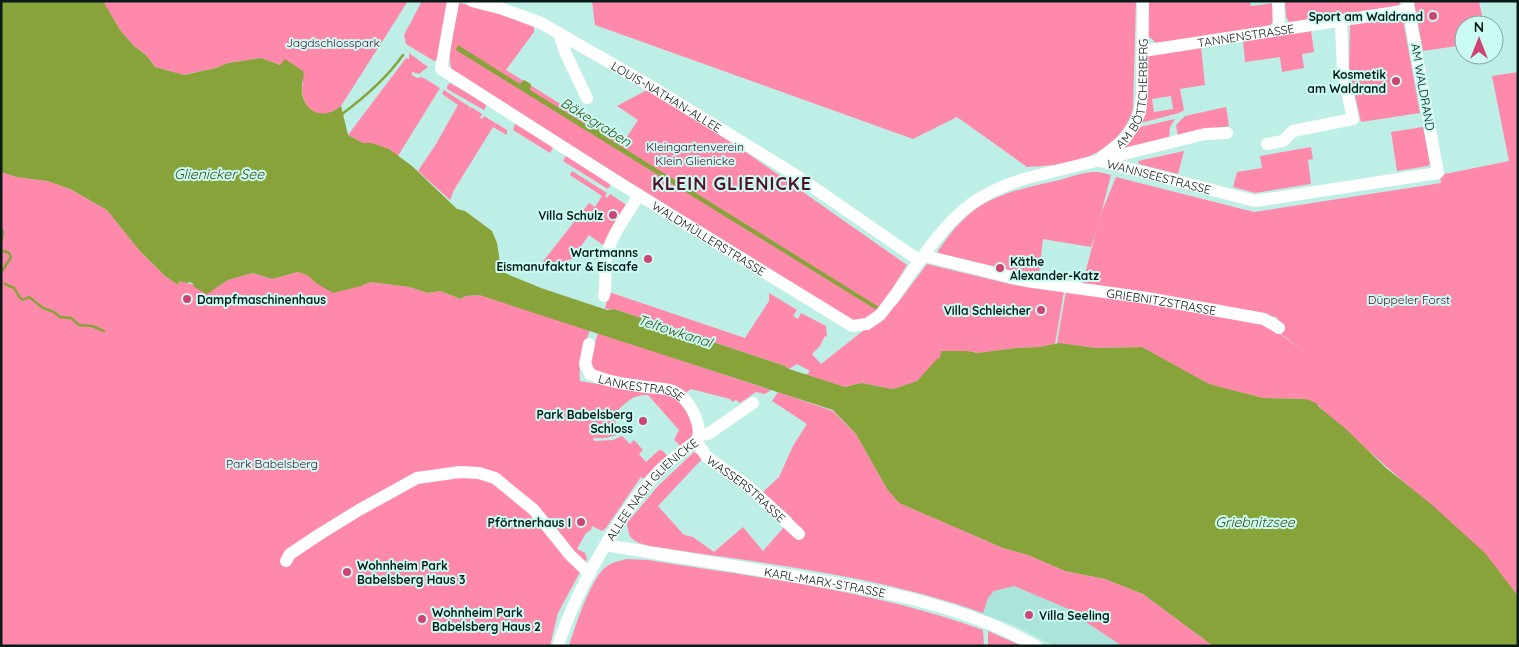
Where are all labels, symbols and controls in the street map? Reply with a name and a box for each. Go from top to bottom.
place label: Sport am Waldrand [1309,9,1423,24]
marker: Sport am Waldrand [1427,10,1439,22]
north arrow [1454,15,1504,65]
text: N [1474,18,1484,36]
street label: TANNENSTRASSE [1196,20,1295,50]
park label: Jagdschlosspark [286,35,380,50]
street label: AM BÖTTCHERBERG [1112,38,1150,151]
street label: AM WALDRAND [1408,42,1438,132]
street label: LOUIS-NATHAN-ALLEE [609,58,725,135]
place label: Kosmetik am Waldrand [1307,67,1386,96]
marker: Kosmetik am Waldrand [1390,75,1402,87]
water label: Bäkegraben [557,93,635,151]
park label: Kleingartenverein Klein Glienicke [646,139,744,168]
street label: WANNSEESTRASSE [1105,156,1213,197]
water label: Glienicker See [174,165,265,183]
district label: KLEIN GLIENICKE [652,172,812,195]
street label: WALDMÜLLERSTRASSE [650,198,769,279]
place label: Villa Schulz [538,208,603,223]
marker: Villa Schulz [607,209,619,221]
place label: Wartmanns Eismanufaktur & Eiscafe [497,245,638,274]
marker: Wartmanns Eismanufaktur & Eiscafe [642,253,654,265]
place label: Käthe Alexander-Katz [1010,254,1099,283]
marker: Käthe Alexander-Katz [994,262,1006,274]
street label: GRIEBNITZSTRASSE [1106,285,1218,318]
place label: Dampfmaschinenhaus [197,292,326,307]
park label: Düppeler Forst [1368,292,1450,307]
marker: Dampfmaschinenhaus [181,293,193,305]
place label: Villa Schleicher [944,303,1031,318]
marker: Villa Schleicher [1035,304,1047,316]
water label: Teltowkanal [635,311,716,352]
street label: LANKESTRASSE [597,370,688,404]
place label: Park Babelsberg Schloss [537,407,633,436]
marker: Park Babelsberg Schloss [637,415,649,427]
street label: ALLEE NACH GLIENICKE [602,435,701,543]
street label: WASSERSTRASSE [704,452,789,525]
park label: Park Babelsberg [226,456,318,471]
water label: Griebnitzsee [1215,513,1296,531]
place label: Pförtnerhaus I [487,515,571,530]
marker: Pförtnerhaus I [575,516,587,528]
place label: Wohnheim Park Babelsberg Haus 3 [357,558,465,587]
street label: KARL-MARX-STRASSE [763,564,887,600]
marker: Wohnheim Park Babelsberg Haus 3 [341,566,353,578]
place label: Wohnheim Park Babelsberg Haus 2 [432,605,541,634]
place label: Villa Seeling [1039,608,1110,623]
marker: Villa Seeling [1023,609,1035,621]
marker: Wohnheim Park Babelsberg Haus 2 [416,613,428,625]

